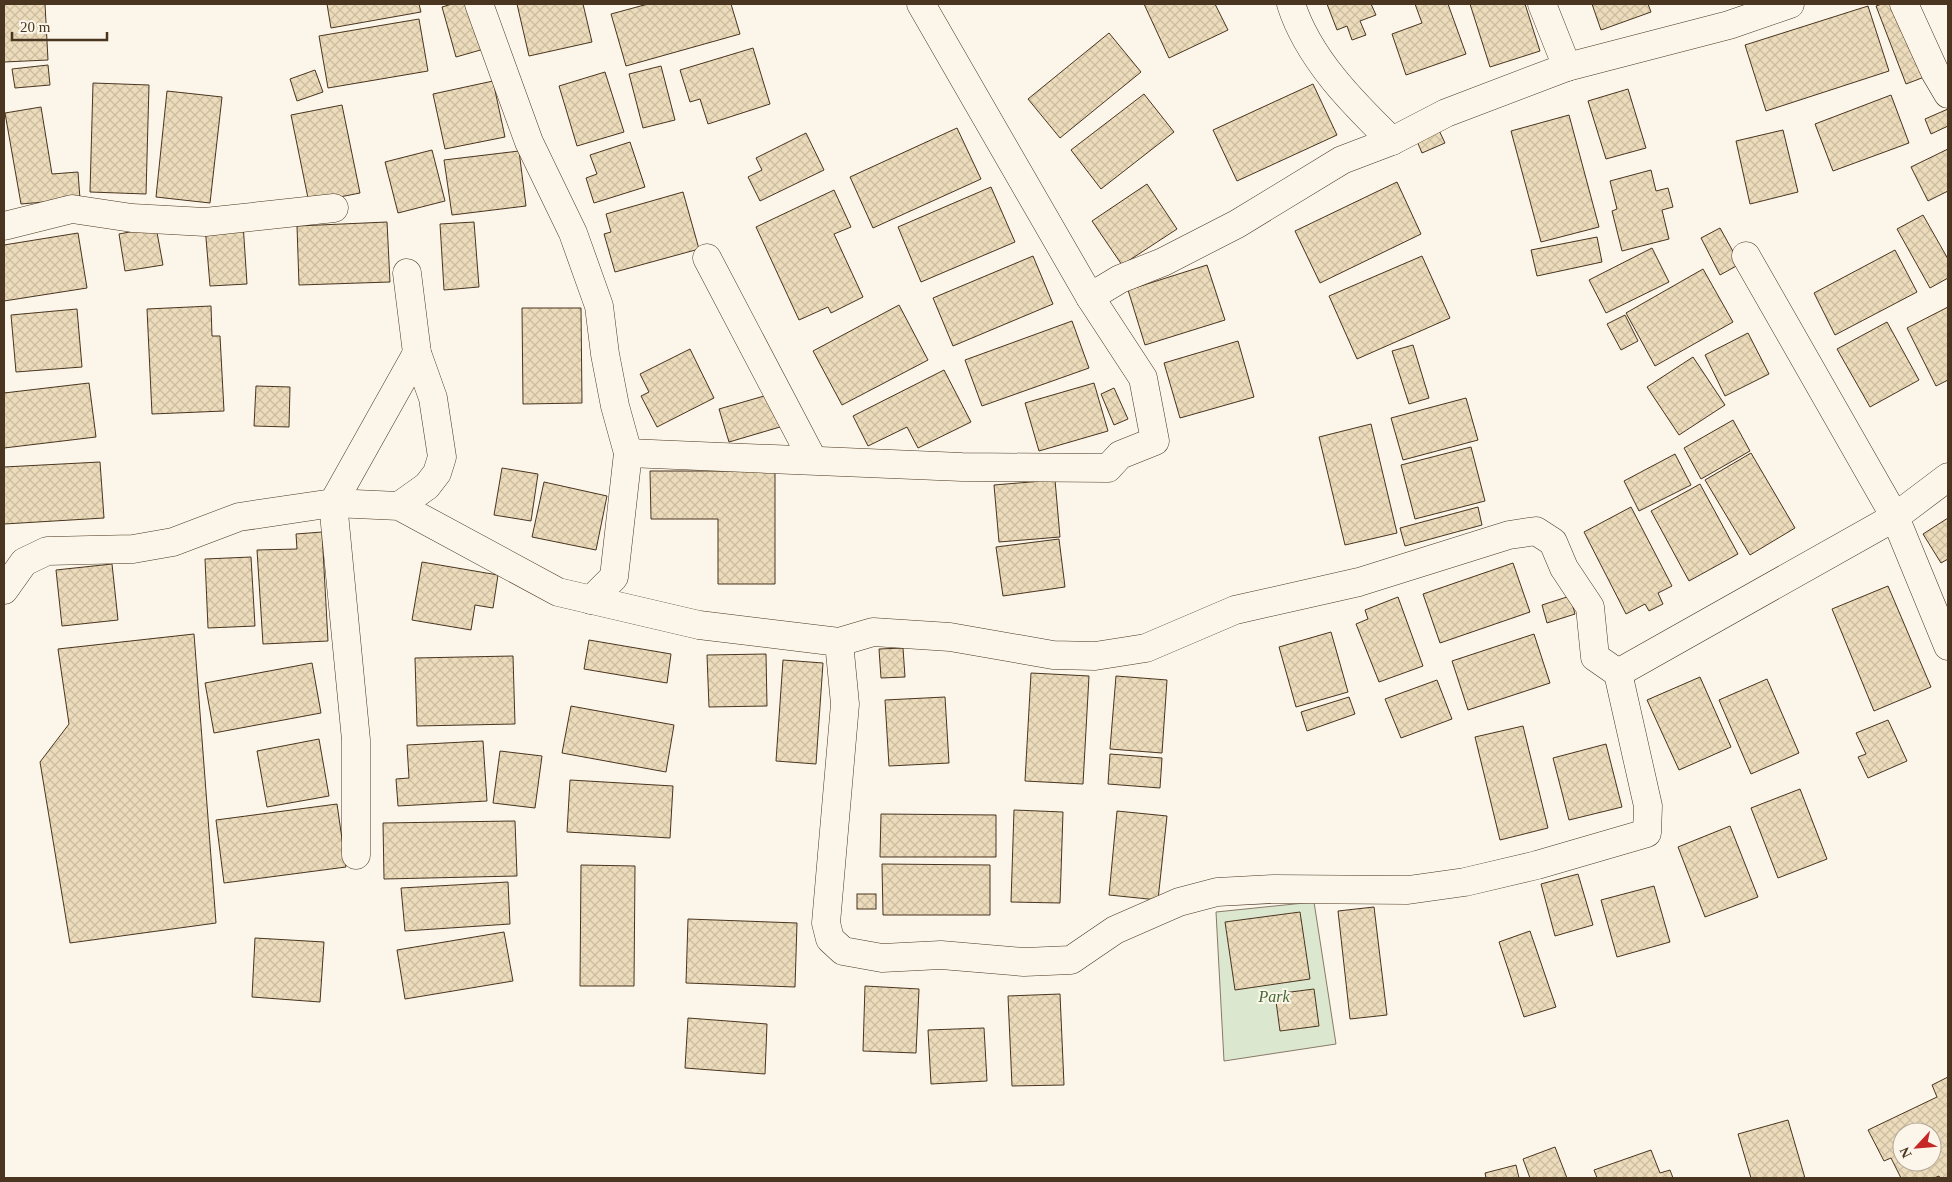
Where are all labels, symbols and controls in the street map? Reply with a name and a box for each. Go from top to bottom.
scale bar [12,10,108,42]
text: 20 m [20,19,51,35]
park label: Park [1257,988,1290,1005]
north arrow [1892,1122,1942,1172]
text: N [1897,1145,1915,1160]

